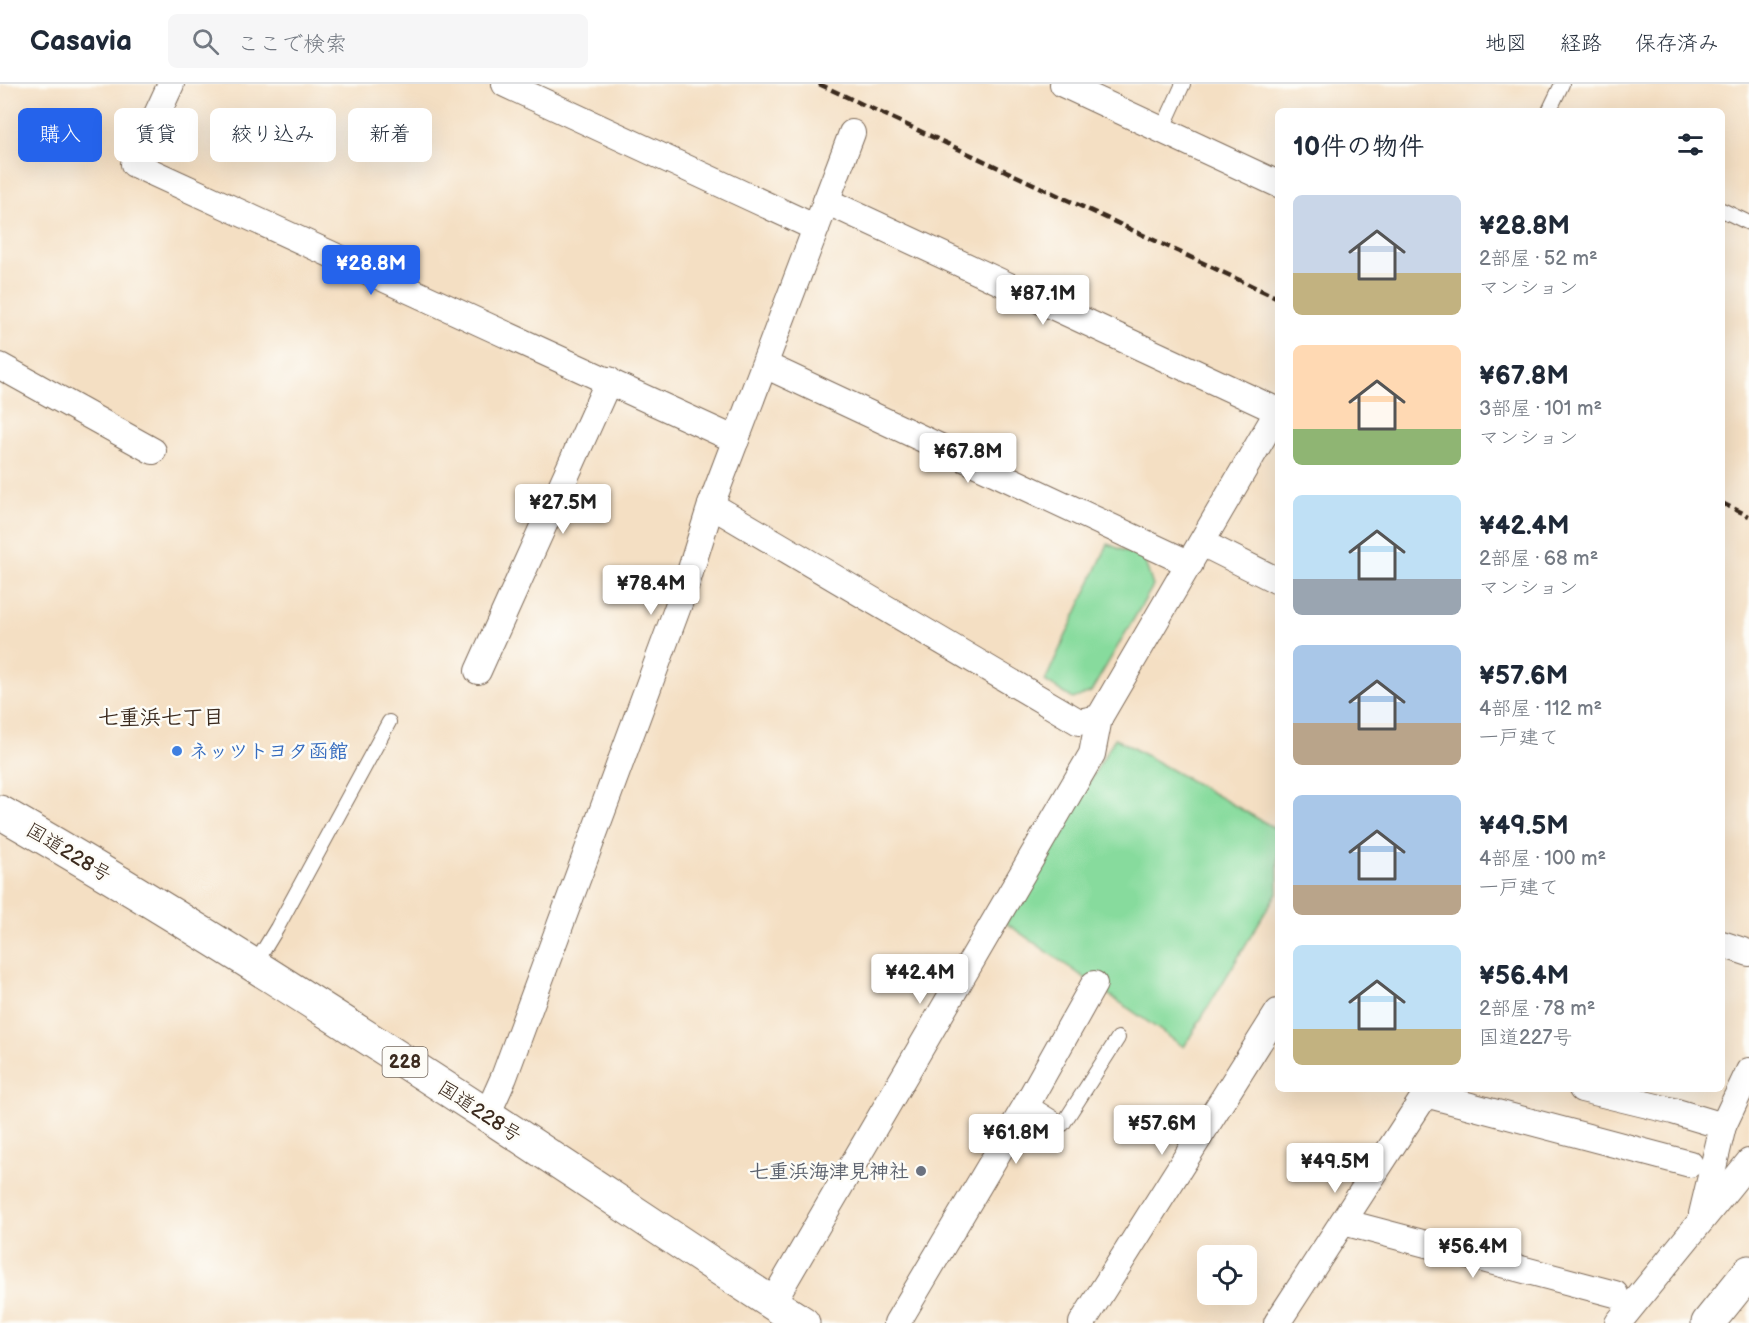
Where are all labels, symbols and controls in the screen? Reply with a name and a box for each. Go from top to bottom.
search box [168,14,588,68]
text: Casavia [30,25,132,58]
icon: search [189,25,222,58]
text: ここで検索 [237,31,347,58]
text: 地図 [1485,31,1527,56]
text: 経路 [1560,31,1602,56]
text: 保存済み [1635,31,1719,56]
chip: 購入 [18,108,102,162]
chip: 賃貸 [114,108,198,162]
chip: 絞り込み [210,108,336,162]
chip: 新着 [348,108,432,162]
icon: filters [1674,128,1707,161]
text: 10件の物件 [1293,132,1424,163]
text: ¥28.8M [1479,211,1570,242]
icon: home [1341,219,1413,291]
pin: ¥28.8M [322,245,420,296]
text: 2部屋 · 52 m² [1479,247,1598,271]
text: ¥28.8M [336,252,406,276]
pin: ¥87.1M [994,275,1092,326]
text: マンション [1479,276,1578,300]
text: ¥87.1M [1010,282,1076,306]
text: ¥67.8M [1479,361,1569,392]
icon: home [1341,369,1413,441]
text: 3部屋 · 101 m² [1479,397,1602,421]
text: マンション [1479,426,1578,450]
pin: ¥67.8M [919,433,1017,484]
text: ¥67.8M [933,440,1003,464]
pin: ¥27.5M [514,484,612,535]
text: ¥27.5M [529,491,597,515]
text: ¥42.4M [1479,511,1569,542]
icon: home [1341,519,1413,591]
text: 2部屋 · 68 m² [1479,547,1598,571]
pin: ¥78.4M [602,565,700,616]
text: ¥78.4M [617,572,685,596]
text: マンション [1479,576,1578,600]
text: ¥57.6M [1479,661,1568,692]
icon: home [1341,669,1413,741]
text: 4部屋 · 112 m² [1479,697,1602,721]
district label: 七重浜七丁目 [98,705,224,730]
text: 一戸建て [1479,726,1559,750]
place label: ネッツトヨタ函館 [189,740,348,764]
marker: ネッツトヨタ函館 [170,744,184,758]
text: ¥49.5M [1479,811,1569,842]
street label: 国道228号 [21,818,115,888]
icon: home [1341,819,1413,891]
text: 4部屋 · 100 m² [1479,847,1606,871]
text: 一戸建て [1479,876,1559,900]
pin: ¥42.4M [871,954,969,1005]
text: ¥42.4M [885,961,955,985]
text: ¥56.4M [1479,961,1569,992]
icon: home [1341,969,1413,1041]
text: 2部屋 · 78 m² [1479,997,1595,1021]
text: 国道227号 [1479,1026,1572,1050]
road number: 228 [382,1047,428,1077]
street label: 国道228号 [433,1076,526,1148]
pin: ¥57.6M [1113,1105,1211,1156]
text: ¥57.6M [1128,1112,1196,1136]
pin: ¥61.8M [967,1114,1065,1165]
text: ¥61.8M [983,1121,1049,1145]
pin: ¥49.5M [1286,1143,1384,1194]
text: ¥49.5M [1301,1150,1369,1174]
place label: 七重浜海津見神社 [749,1160,909,1184]
marker: 七重浜海津見神社 [914,1164,928,1178]
pin: ¥56.4M [1424,1228,1522,1279]
text: ¥56.4M [1438,1235,1508,1259]
map controls [1197,1245,1257,1305]
button: locate [1197,1245,1257,1305]

